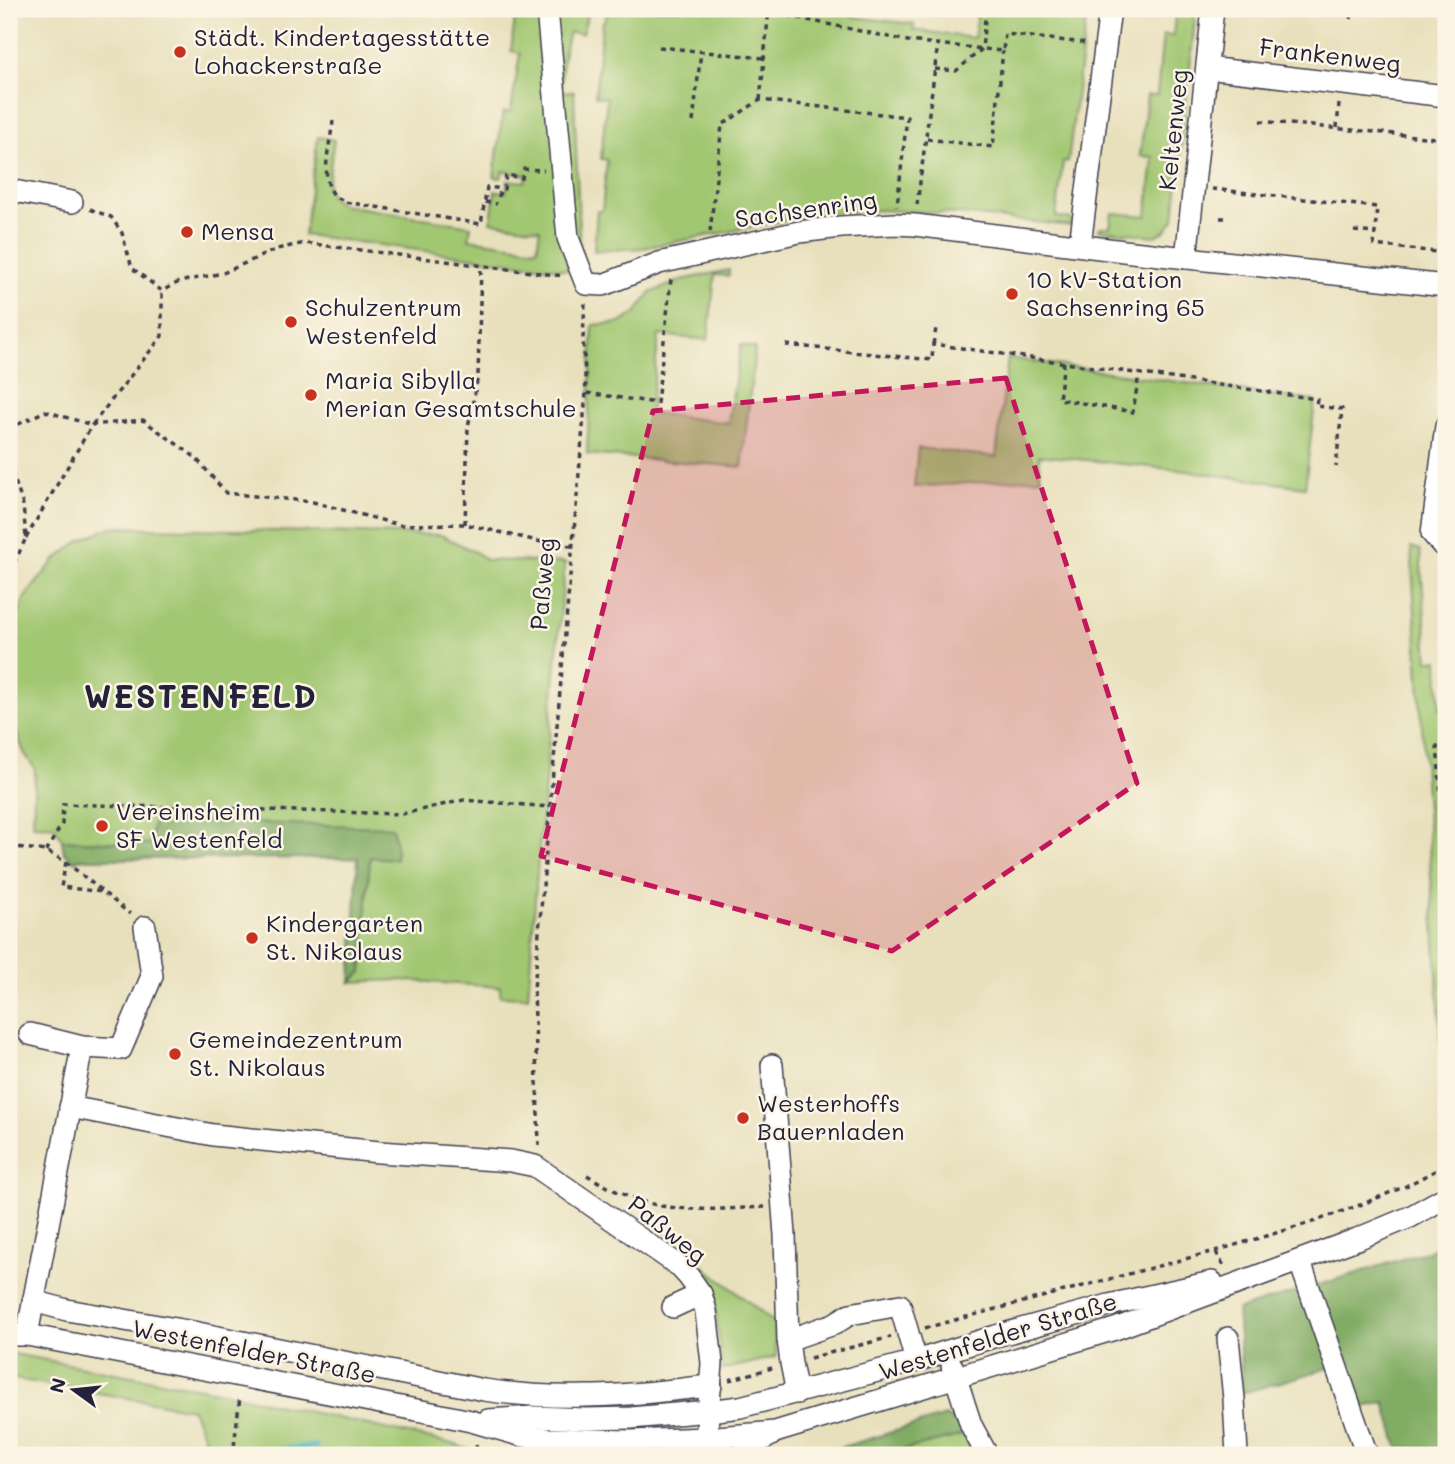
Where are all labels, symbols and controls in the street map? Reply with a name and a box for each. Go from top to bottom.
place label: Städt. Kindertagesstätte Lohackerstraße [194,21,490,80]
street label: Frankenweg [1258,30,1403,79]
marker: Städt. Kindertagesstätte Lohackerstraße [172,44,188,60]
street label: Keltenweg [1151,68,1194,192]
street label: Sachsenring [733,183,879,234]
place label: Mensa [201,215,275,246]
marker: Mensa [179,224,195,240]
place label: 10 kV-Station Sachsenring 65 [1026,263,1205,322]
marker: 10 kV-Station Sachsenring 65 [1004,286,1020,302]
place label: Schulzentrum Westenfeld [305,291,462,350]
marker: Schulzentrum Westenfeld [283,314,299,330]
place label: Maria Sibylla Merian Gesamtschule [325,364,577,423]
marker: Maria Sibylla Merian Gesamtschule [303,387,319,403]
street label: Paßweg [522,537,561,631]
district label: WESTENFELD [84,674,318,716]
place label: Vereinsheim SF Westenfeld [116,795,282,854]
marker: Vereinsheim SF Westenfeld [94,818,110,834]
place label: Kindergarten St. Nikolaus [266,907,423,966]
marker: Kindergarten St. Nikolaus [244,930,260,946]
place label: Gemeindezentrum St. Nikolaus [189,1023,403,1082]
marker: Gemeindezentrum St. Nikolaus [167,1046,183,1062]
place label: Westerhoffs Bauernladen [757,1087,905,1146]
marker: Westerhoffs Bauernladen [735,1110,751,1126]
street label: Paßweg [622,1188,714,1270]
street label: Westenfelder Straße [875,1285,1120,1387]
street label: Westenfelder Straße [130,1312,379,1389]
north arrow [38,1356,108,1426]
text: N [43,1375,71,1396]

